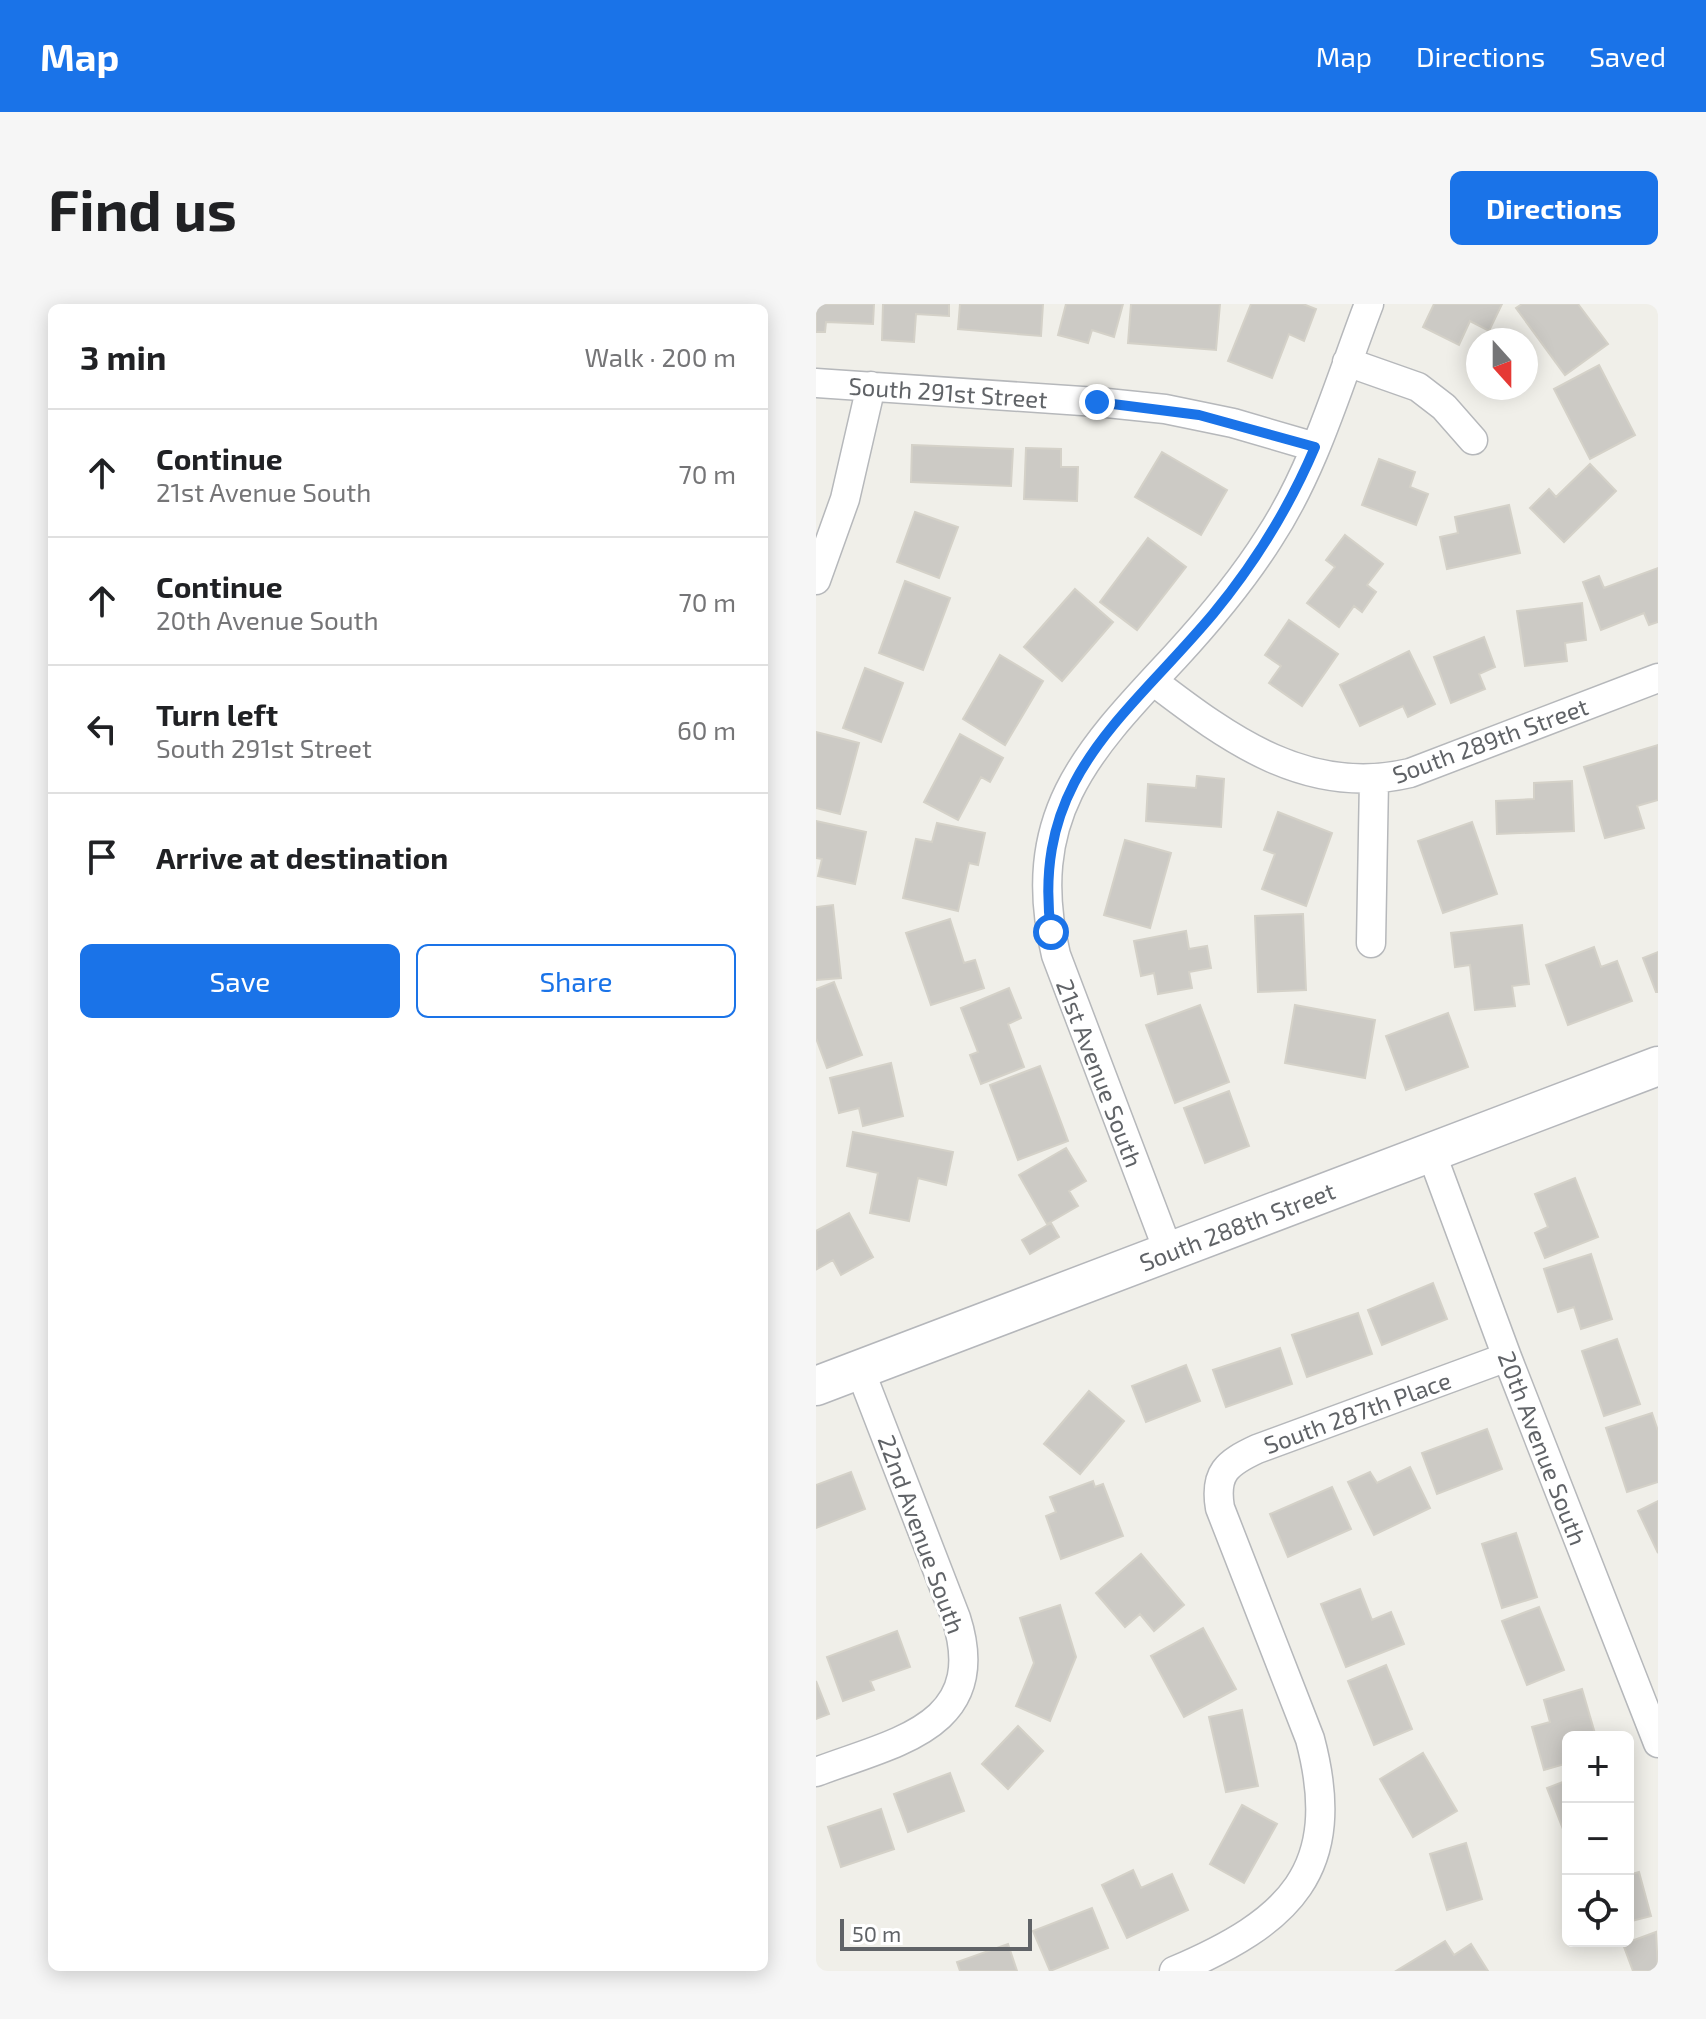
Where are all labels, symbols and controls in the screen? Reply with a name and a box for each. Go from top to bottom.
text: Map [40,33,119,79]
text: Map [1316,39,1372,73]
text: Directions [1416,39,1545,73]
text: Saved [1589,39,1666,73]
button: Directions [1450,171,1658,245]
text: Find us [48,175,237,242]
north arrow [1466,328,1538,400]
text: 3 min [80,336,166,377]
text: Walk · 200 m [584,341,736,372]
street label: South 291st Street [848,371,1048,413]
route end [1079,384,1115,420]
text: Continue [156,440,283,476]
icon: ahead [80,451,124,495]
text: 70 m [678,458,736,489]
text: 21st Avenue South [156,476,371,507]
text: Continue [156,568,283,604]
icon: ahead [80,579,124,623]
text: 70 m [678,586,736,617]
text: 20th Avenue South [156,604,379,635]
street label: South 289th Street [1388,691,1592,789]
text: Turn left [156,696,278,732]
icon: left [80,707,124,751]
text: 60 m [677,714,736,745]
text: South 291st Street [156,732,372,763]
icon: arrive [80,835,124,879]
text: Arrive at destination [156,839,448,875]
route start [1033,914,1069,950]
button: Save [80,944,400,1018]
button: Share [416,944,736,1018]
street label: 21st Avenue South [1051,975,1149,1171]
street label: South 288th Street [1135,1175,1339,1277]
street label: 20th Avenue South [1493,1347,1593,1549]
street label: South 287th Place [1260,1365,1454,1459]
street label: 22nd Avenue South [873,1431,971,1637]
map controls [1562,1731,1634,1947]
button: + [1562,1731,1634,1803]
button: − [1562,1803,1634,1875]
button: locate [1562,1875,1634,1947]
scale bar [840,1915,1032,1951]
text: 50 m [852,1920,901,1946]

